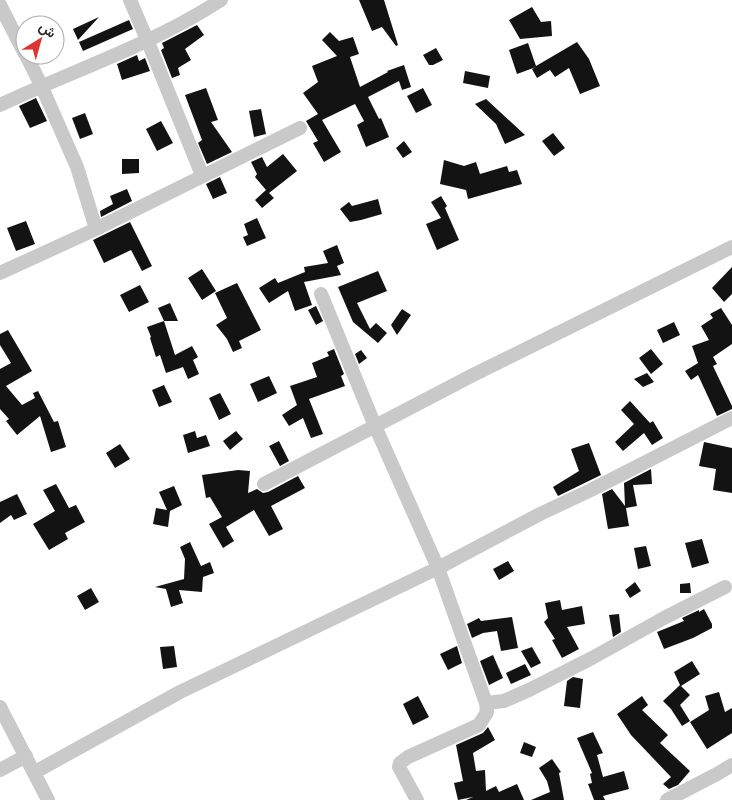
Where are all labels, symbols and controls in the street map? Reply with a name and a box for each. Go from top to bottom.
north arrow [15,15,65,65]
text: ش [36,18,59,42]

